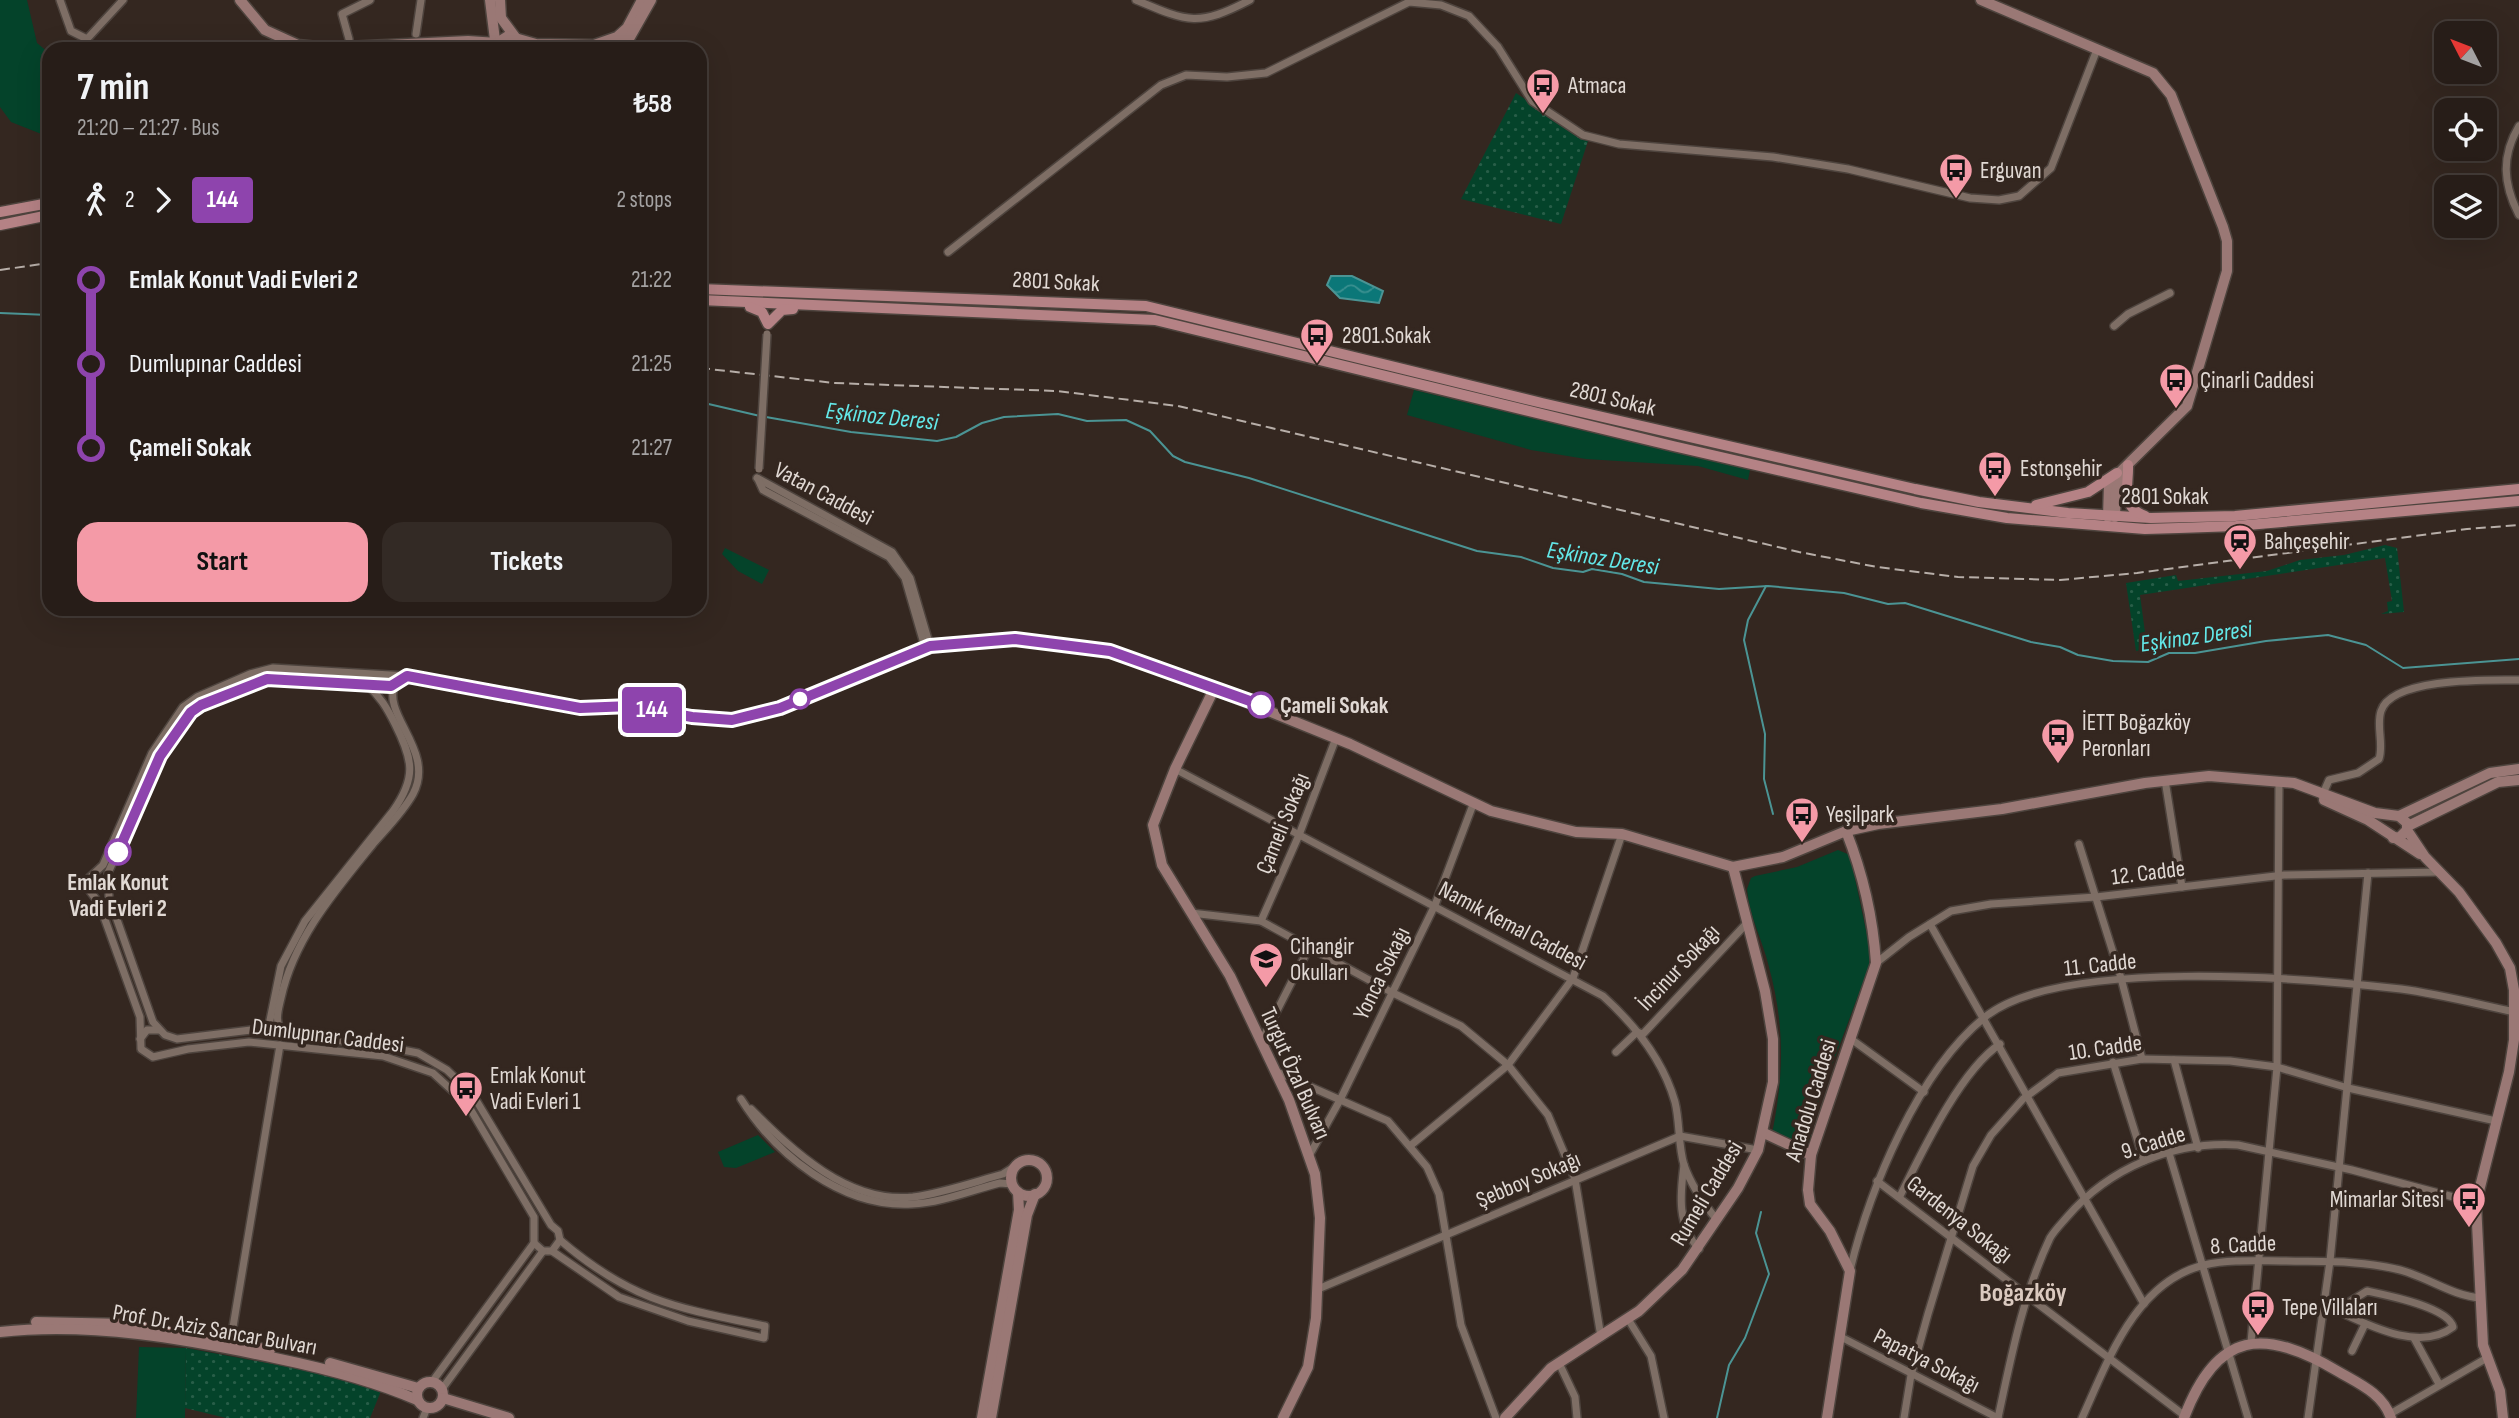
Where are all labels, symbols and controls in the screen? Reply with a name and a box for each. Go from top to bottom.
north arrow [2434,21,2497,84]
map controls [2434,21,2497,238]
text: 7 min [77,65,149,110]
bus stop icon: Atmaca [1524,66,1562,115]
place label: Atmaca [1567,72,1626,100]
text: ₺58 [633,89,672,120]
button: locate [2434,98,2497,161]
text: 21:20 – 21:27 · Bus [77,114,219,142]
bus stop icon: Erguvan [1937,151,1975,200]
place label: Erguvan [1980,157,2042,185]
button: layers [2434,175,2497,238]
icon: walk [77,181,115,219]
icon: forward [144,181,182,219]
text: 144 [206,185,239,214]
text: 2 [125,186,134,214]
text: 2 stops [616,186,672,214]
text: Emlak Konut Vadi Evleri 2 [129,265,358,296]
text: 21:22 [631,266,672,294]
street label: 2801 Sokak [1012,266,1100,298]
bus stop icon: 2801.Sokak [1298,316,1336,365]
place label: 2801.Sokak [1342,322,1431,350]
text: Dumlupınar Caddesi [129,349,302,380]
text: 21:25 [631,350,672,378]
bus stop icon: Çinarli Caddesi [2157,361,2195,410]
place label: Çinarli Caddesi [2200,367,2314,395]
street label: 2801 Sokak [1567,376,1659,422]
water label: Eşkinoz Deresi [824,396,940,437]
text: Çameli Sokak [129,433,252,464]
text: 21:27 [631,434,672,462]
bus stop icon: Estonşehir [1976,449,2014,498]
place label: Estonşehir [2020,455,2103,483]
street label: Vatan Caddesi [769,456,878,532]
street label: 2801 Sokak [2121,483,2209,511]
button: Start [77,522,368,602]
button: Tickets [382,522,672,602]
station icon: Bahçeşehir [2221,522,2259,571]
place label: Bahçeşehir [2264,528,2350,556]
water label: Eşkinoz Deresi [1545,535,1661,582]
water label: Eşkinoz Deresi [2138,614,2255,659]
line badge: 144 [612,687,692,733]
unlabelled marker [790,689,810,709]
marker: Çameli Sokak [1248,692,1274,718]
place label: Çameli Sokak [1280,692,1389,720]
text: 144 [636,695,668,724]
place label: İETT Boğazköy Peronları [2082,709,2191,763]
bus stop icon: İETT Boğazköy Peronları [2039,716,2077,765]
street label: Çameli Sokağı [1250,769,1316,878]
bus stop icon: Yeşilpark [1783,795,1821,844]
place label: Yeşilpark [1826,801,1894,829]
marker: Emlak Konut Vadi Evleri 2 [105,839,131,865]
street label: 12. Cadde [2110,855,2186,891]
place label: Emlak Konut Vadi Evleri 2 [67,869,169,923]
street label: Namık Kemal Caddesi [1434,875,1591,977]
street label: İncinur Sokağı [1632,919,1726,1017]
street label: Yonca Sokağı [1347,922,1416,1024]
place label: Cihangir Okulları [1290,933,1354,987]
school or university icon: Cihangir Okulları [1247,940,1285,989]
street label: 11. Cadde [2062,947,2138,983]
street label: Turgut Özal Bulvarı [1254,1003,1337,1144]
street label: Dumlupınar Caddesi [250,1013,405,1059]
street label: 10. Cadde [2067,1029,2144,1067]
street label: Anadolu Caddesi [1779,1036,1843,1166]
place label: Emlak Konut Vadi Evleri 1 [490,1062,586,1116]
bus stop icon: Emlak Konut Vadi Evleri 1 [447,1069,485,1118]
street label: 9. Cadde [2118,1120,2189,1166]
street label: Rumeli Caddesi [1665,1136,1749,1251]
street label: Şebboy Sokağı [1472,1145,1585,1214]
street label: Gardenya Sokağı [1901,1170,2018,1270]
bus stop icon: Mimarlar Sitesi [2450,1180,2488,1229]
place label: Mimarlar Sitesi [2330,1186,2444,1214]
street label: 8. Cadde [2209,1229,2277,1261]
district label: Boğazköy [1979,1278,2067,1309]
bus stop icon: Tepe Villaları [2239,1288,2277,1337]
place label: Tepe Villaları [2282,1294,2378,1322]
street label: Prof. Dr. Aziz Sancar Bulvarı [110,1298,319,1362]
street label: Papatya Sokağı [1869,1322,1984,1400]

